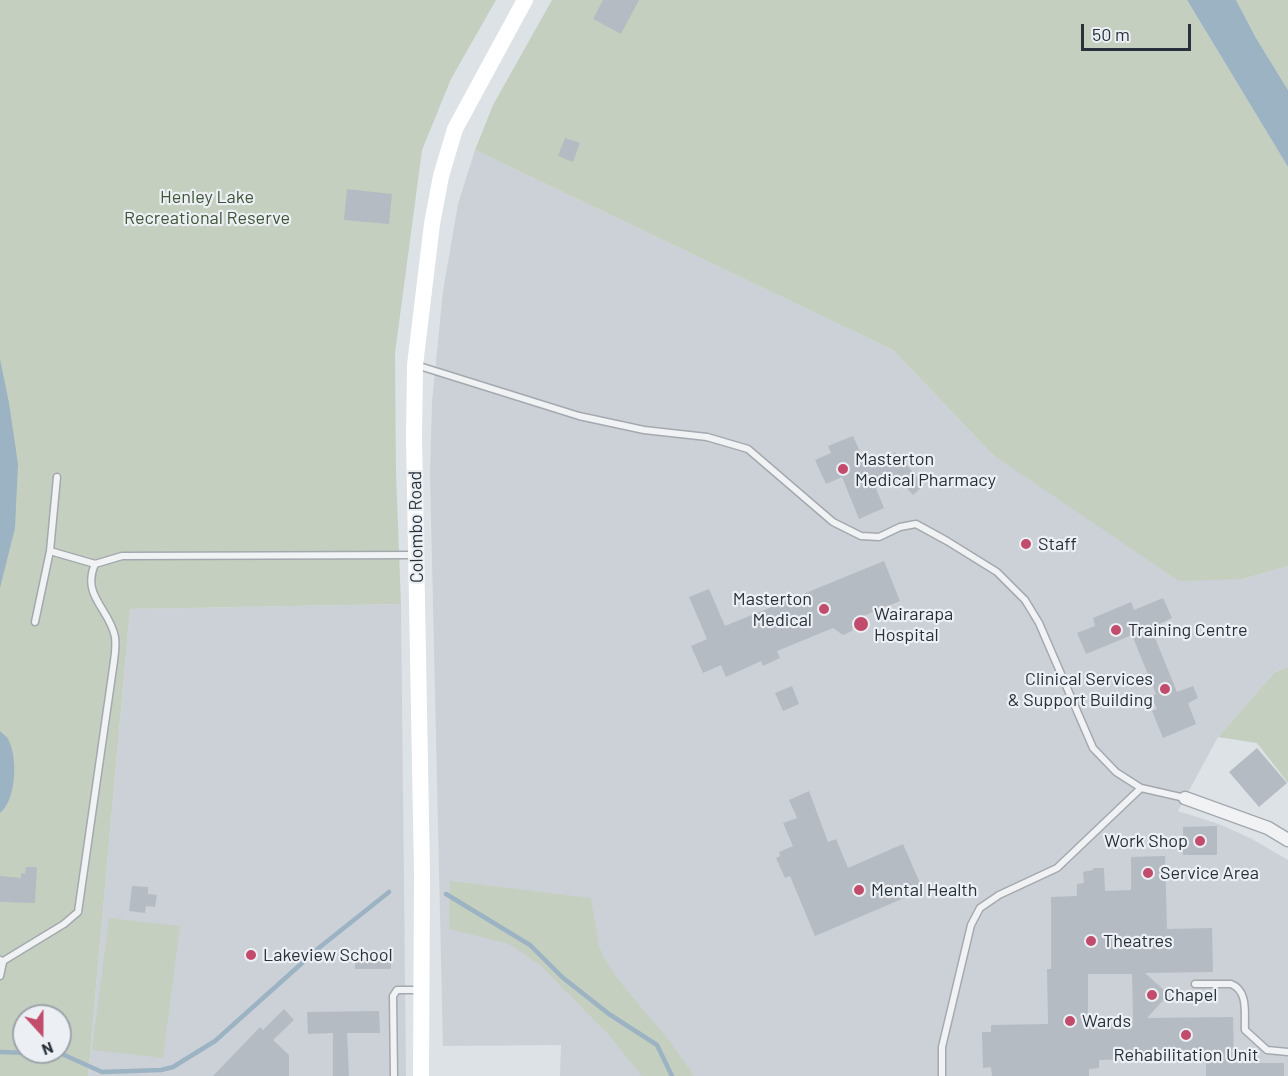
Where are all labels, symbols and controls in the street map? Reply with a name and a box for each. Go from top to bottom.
scale bar [1084,12,1194,50]
text: 50 m [1092,23,1130,45]
park label: Henley Lake Recreational Reserve [124,186,290,228]
place label: Masterton Medical Pharmacy [855,448,996,490]
marker: Masterton Medical Pharmacy [836,462,850,476]
street label: Colombo Road [404,471,428,583]
place label: Staff [1038,533,1077,555]
marker: Staff [1019,537,1033,551]
place label: Masterton Medical [733,588,812,630]
marker: Masterton Medical [817,602,831,616]
place label: Wairarapa Hospital [874,603,953,646]
marker: Wairarapa Hospital [852,615,870,633]
place label: Training Centre [1128,619,1248,641]
marker: Training Centre [1109,623,1123,637]
place label: Clinical Services & Support Building [1008,668,1153,710]
marker: Clinical Services & Support Building [1158,682,1172,696]
place label: Work Shop [1104,830,1188,852]
marker: Work Shop [1193,834,1207,848]
place label: Service Area [1160,862,1259,884]
marker: Service Area [1141,866,1155,880]
place label: Mental Health [871,879,978,901]
marker: Mental Health [852,883,866,897]
place label: Theatres [1103,930,1173,952]
marker: Theatres [1084,934,1098,948]
place label: Lakeview School [263,944,393,966]
marker: Lakeview School [244,948,258,962]
place label: Chapel [1164,984,1217,1006]
marker: Chapel [1145,988,1159,1002]
north arrow [12,1004,72,1064]
place label: Wards [1082,1010,1131,1032]
marker: Wards [1063,1014,1077,1028]
marker: Rehabilitation Unit [1179,1028,1193,1042]
text: N [40,1039,56,1060]
place label: Rehabilitation Unit [1113,1044,1259,1066]

